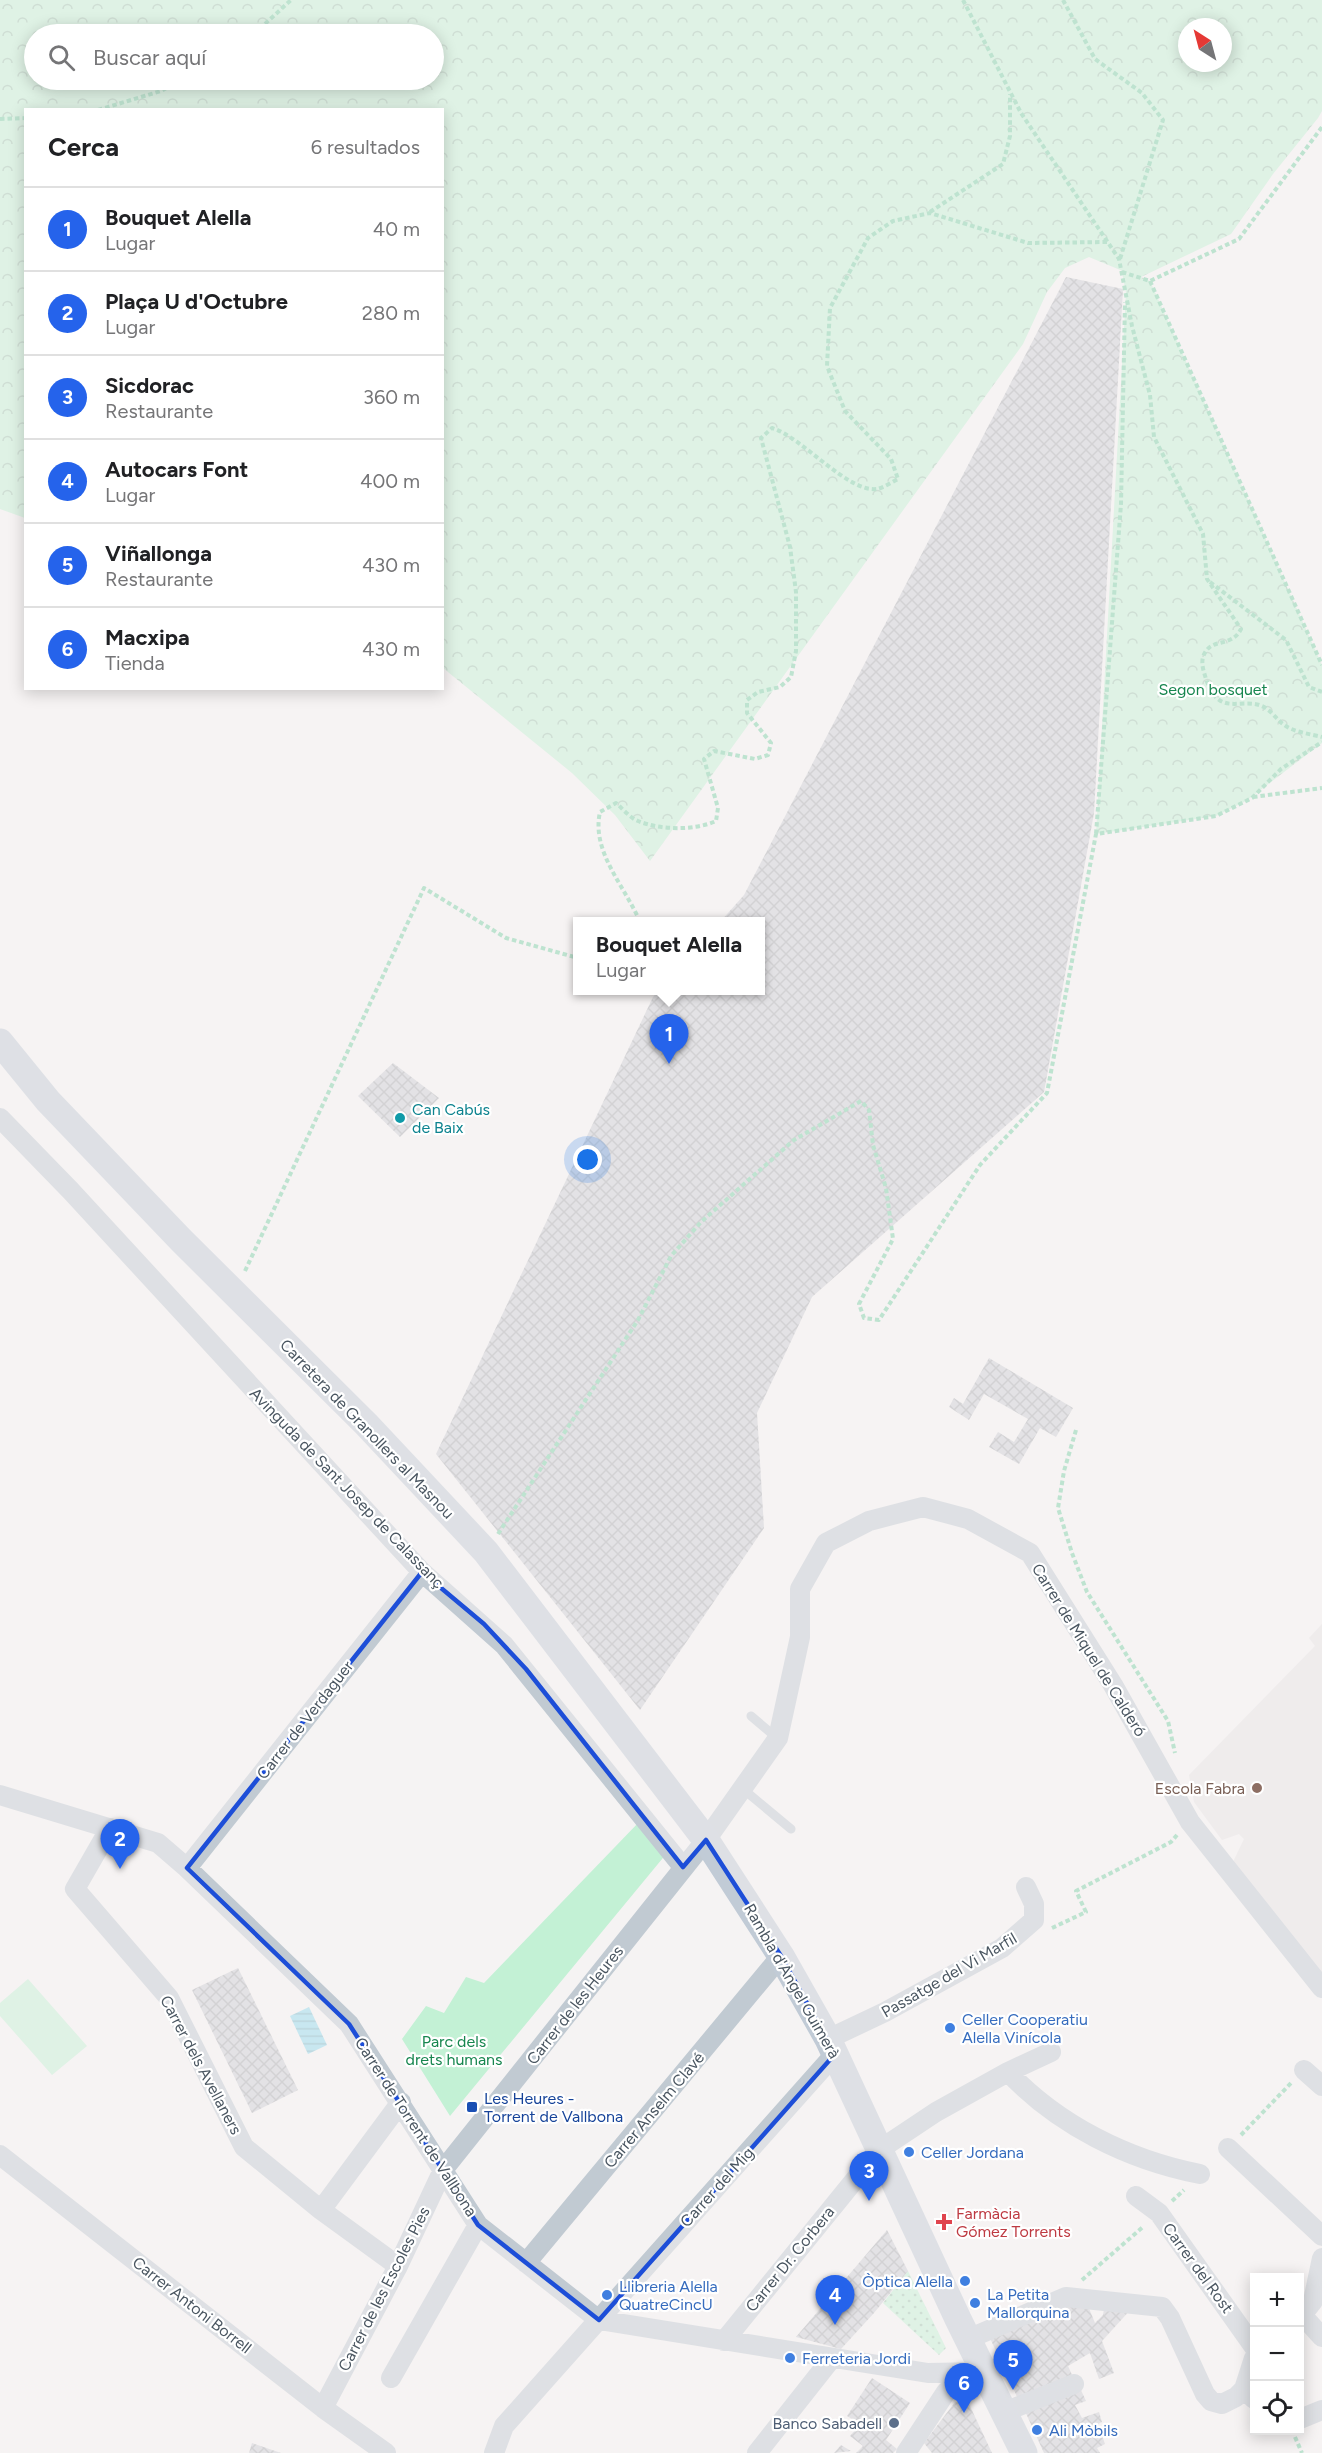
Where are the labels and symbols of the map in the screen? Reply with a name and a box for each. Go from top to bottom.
north arrow [1178,18,1232,72]
park label: Segon bosquet [1158,680,1268,699]
pin: 1 [650,1014,688,1064]
place label: Can Cabús de Baix [412,1100,490,1137]
marker: Can Cabús de Baix [393,1111,407,1125]
your location [573,1145,602,1174]
street label: Carretera de Granollers al Masnou [276,1335,458,1523]
street label: Avinguda de Sant Josep de Calassanç [246,1384,448,1593]
street label: Carrer de Miquel de Calderó [1028,1560,1150,1740]
street label: Carrer de Verdaguer [253,1656,358,1783]
place label: Escola Fabra [1155,1779,1245,1798]
marker: Escola Fabra [1250,1781,1264,1795]
pin: 2 [100,1820,140,1869]
street label: Rambla d'Àngel Guimerà [740,1900,844,2062]
street label: Passatge del Vi Marfil [878,1929,1020,2021]
street label: Carrer de les Heures [523,1942,627,2068]
street label: Carrer dels Avellaners [156,1992,246,2138]
place label: Celler Cooperatiu Alella Vinícola [962,2010,1088,2047]
marker: Celler Cooperatiu Alella Vinícola [943,2021,957,2035]
park label: Parc dels drets humans [406,2032,503,2069]
street label: Carrer de Torrent de Vallbona [351,2034,481,2220]
street label: Carrer Anselm Clavé [600,2048,708,2172]
place label: Les Heures - Torrent de Vallbona [484,2089,623,2126]
marker: Les Heures - Torrent de Vallbona [465,2100,479,2114]
street label: Carrer del Mig [676,2143,758,2231]
place label: Celler Jordana [921,2143,1024,2162]
marker: Celler Jordana [902,2145,916,2159]
pin: 3 [850,2152,888,2201]
street label: Carrer Dr. Corbera [742,2202,838,2316]
street label: Carrer de les Escoles Pies [334,2204,434,2374]
place label: Farmàcia Gómez Torrents [956,2204,1071,2241]
marker: Farmàcia Gómez Torrents [937,2215,951,2229]
street label: Carrer del Rost [1159,2219,1237,2317]
street label: Carrer Antoni Borrell [129,2253,255,2357]
place label: Òptica Alella [862,2272,953,2291]
marker: Òptica Alella [958,2274,972,2288]
pin: 4 [816,2276,854,2325]
place label: Llibreria Alella QuatreCincU [619,2277,718,2314]
place label: La Petita Mallorquina [987,2285,1069,2322]
marker: Llibreria Alella QuatreCincU [600,2288,614,2302]
marker: La Petita Mallorquina [968,2296,982,2310]
pin: 5 [994,2340,1032,2390]
place label: Ferreteria Jordi [802,2349,911,2368]
marker: Ferreteria Jordi [783,2351,797,2365]
pin: 6 [944,2364,984,2413]
place label: Banco Sabadell [773,2414,882,2433]
marker: Banco Sabadell [887,2416,901,2430]
place label: Ali Mòbils [1049,2421,1118,2440]
marker: Ali Mòbils [1030,2423,1044,2437]

